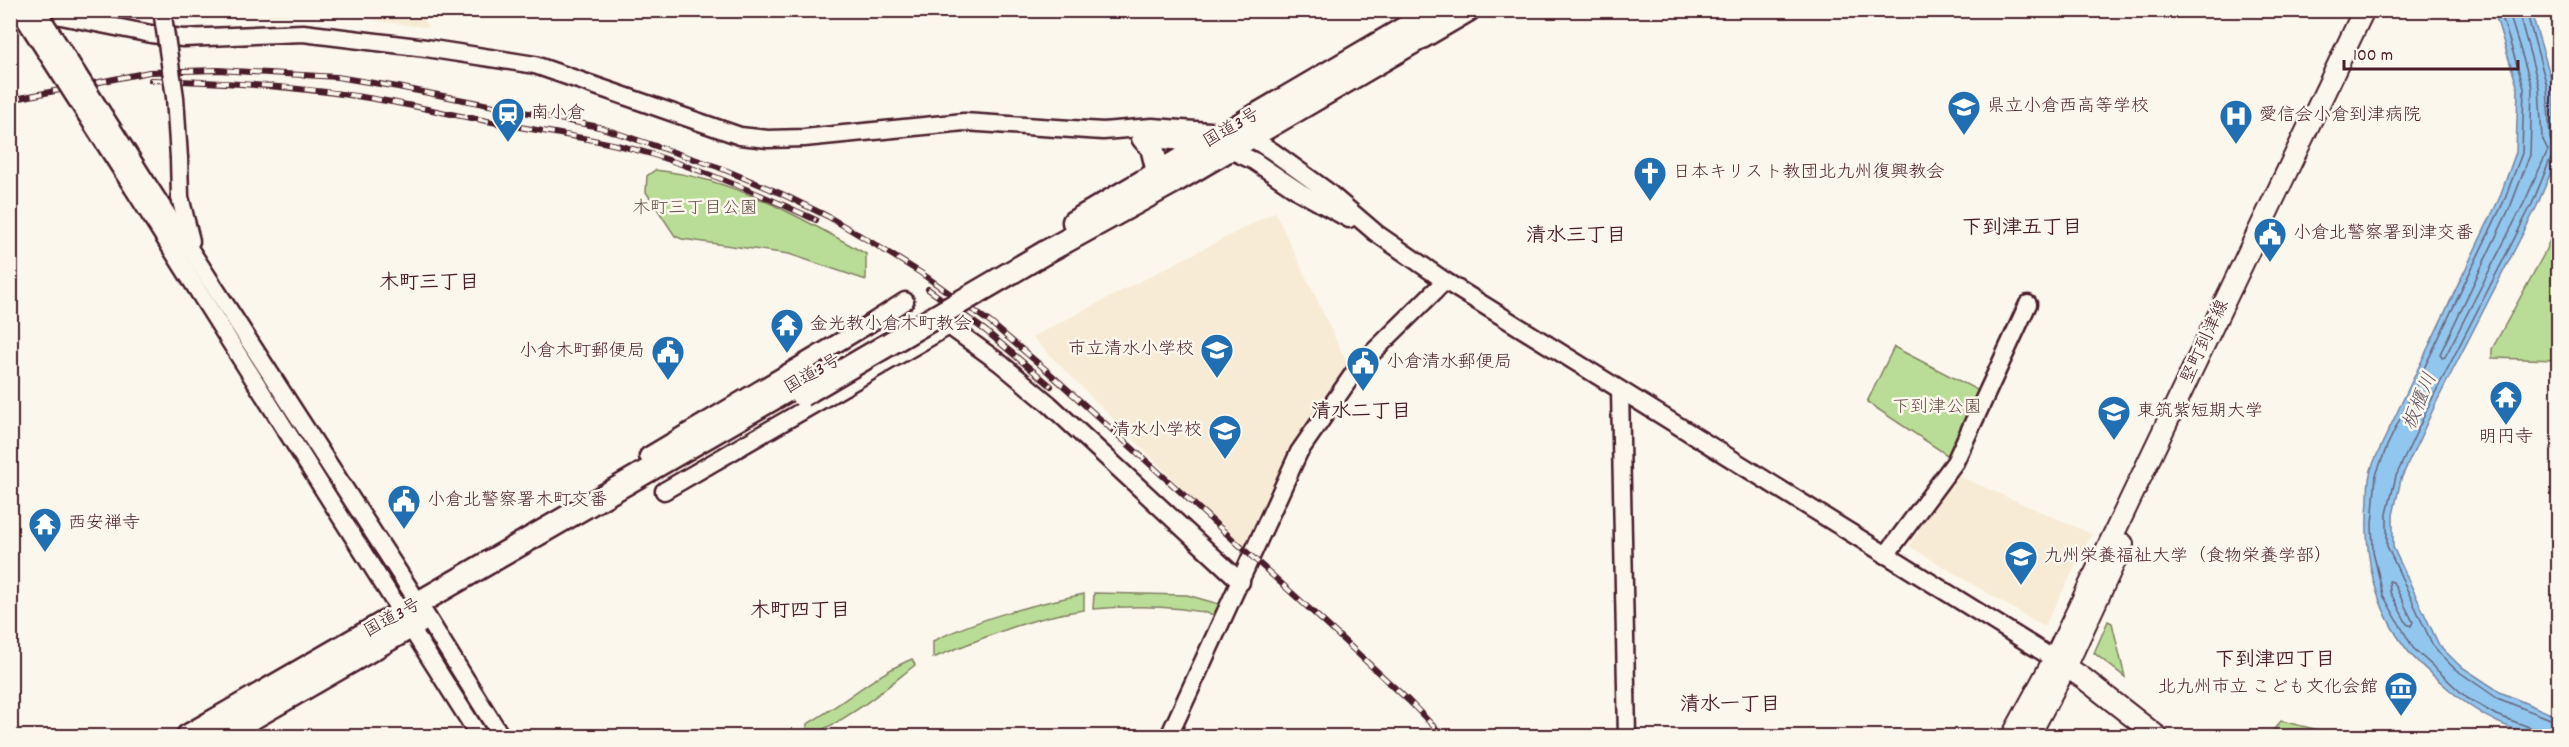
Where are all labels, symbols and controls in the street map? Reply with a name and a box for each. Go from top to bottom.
scale bar [2344,33,2518,71]
text: 100 m [2353,44,2393,69]
school or university icon: 県立小倉西高等学校 [1946,89,1982,136]
place label: 県立小倉西高等学校 [1987,95,2149,120]
station icon: 南小倉 [490,96,526,143]
hospital icon: 愛信会小倉到津病院 [2218,98,2254,145]
place label: 南小倉 [531,102,585,127]
street label: 国道3号 [1199,103,1265,155]
place label: 愛信会小倉到津病院 [2259,104,2421,129]
church icon: 日本キリスト教団北九州復興教会 [1632,155,1668,202]
place label: 日本キリスト教団北九州復興教会 [1673,161,1944,186]
park label: 木町三丁目公園 [632,197,758,222]
district label: 下到津五丁目 [1962,215,2082,243]
public building icon: 小倉北警察署到津交番 [2252,216,2288,263]
place label: 小倉北警察署到津交番 [2293,222,2473,247]
district label: 清水三丁目 [1526,223,1626,251]
district label: 木町三丁目 [379,270,479,298]
street label: 堅町到津線 [2176,296,2236,388]
temple icon: 金光教小倉木町教会 [769,307,805,354]
place label: 金光教小倉木町教会 [810,313,972,338]
school or university icon: 市立清水小学校 [1199,332,1235,379]
public building icon: 小倉木町郵便局 [650,334,686,381]
place label: 市立清水小学校 [1068,338,1194,363]
place label: 小倉木町郵便局 [519,340,645,365]
public building icon: 小倉清水郵便局 [1345,345,1381,392]
street label: 国道3号 [780,349,846,401]
place label: 小倉清水郵便局 [1386,351,1512,376]
water label: 板櫃川 [2396,369,2446,435]
temple icon: 明円寺 [2488,379,2524,426]
school or university icon: 東筑紫短期大学 [2096,394,2132,441]
park label: 下到津公園 [1892,396,1982,421]
district label: 清水二丁目 [1311,399,1411,427]
place label: 東筑紫短期大学 [2137,400,2263,425]
school or university icon: 清水小学校 [1207,413,1243,460]
place label: 清水小学校 [1112,419,1202,444]
place label: 明円寺 [2479,426,2533,451]
public building icon: 小倉北警察署木町交番 [386,483,422,530]
place label: 小倉北警察署木町交番 [427,489,607,514]
temple icon: 西安禅寺 [27,506,63,553]
place label: 西安禅寺 [68,512,140,537]
school or university icon: 九州栄養福祉大学（食物栄養学部） [2003,539,2039,586]
place label: 九州栄養福祉大学（食物栄養学部） [2044,545,2332,570]
street label: 国道3号 [360,593,426,645]
district label: 木町四丁目 [750,598,850,626]
district label: 下到津四丁目 [2215,647,2335,675]
museum icon: 北九州市立 こども文化会館 [2383,670,2419,717]
place label: 北九州市立 こども文化会館 [2158,676,2378,701]
district label: 清水一丁目 [1680,692,1780,720]

